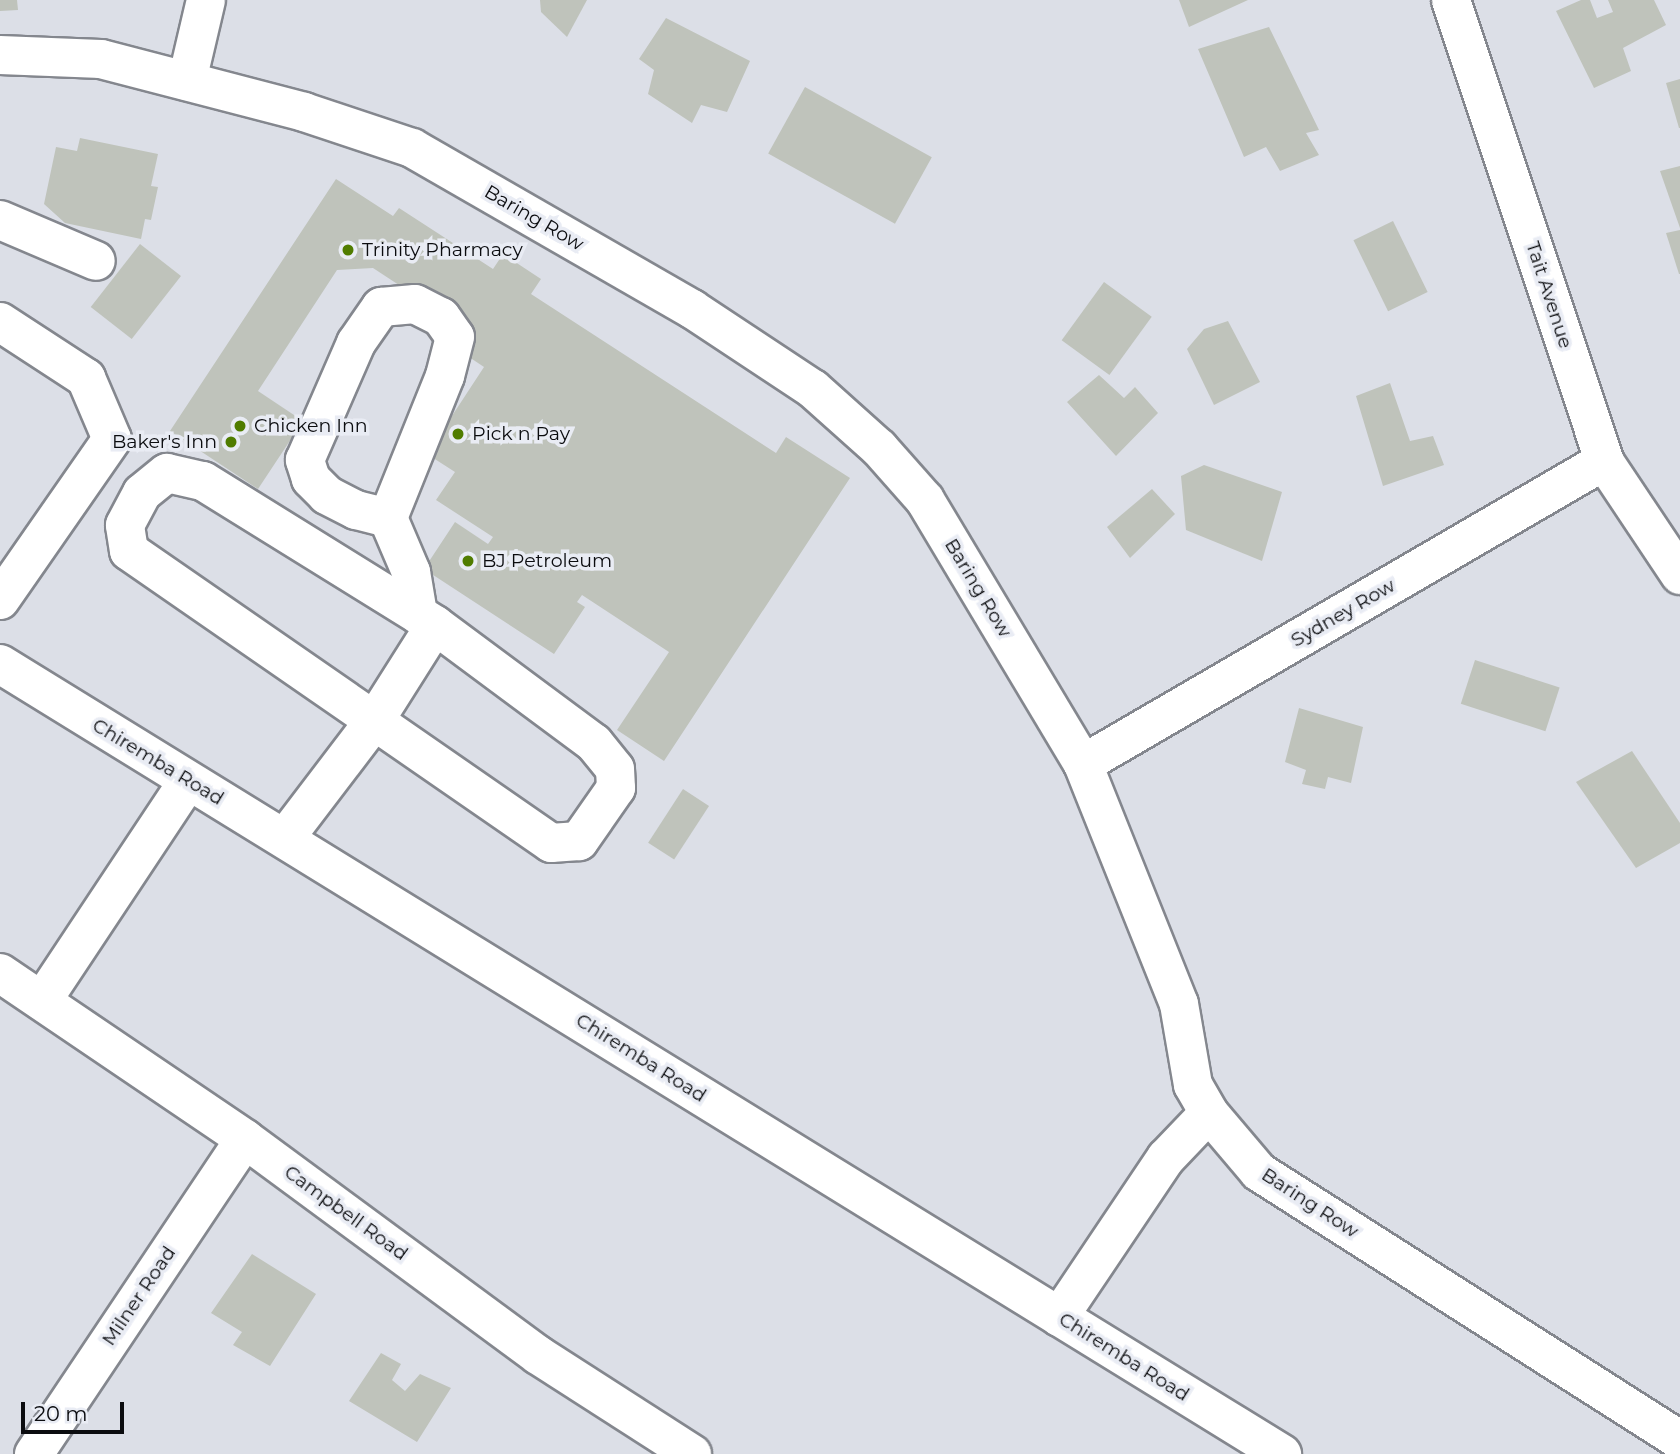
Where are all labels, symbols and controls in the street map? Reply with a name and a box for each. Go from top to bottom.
street label: Baring Row [480,180,588,256]
place label: Trinity Pharmacy [362,239,523,261]
street label: Tait Avenue [1521,239,1577,351]
marker: Trinity Pharmacy [340,242,356,258]
place label: Chicken Inn [254,415,368,437]
marker: Chicken Inn [232,418,248,434]
place label: Pick n Pay [472,423,570,445]
marker: Pick n Pay [450,426,466,442]
place label: Baker's Inn [112,431,217,453]
marker: Baker's Inn [223,434,239,450]
street label: Baring Row [940,535,1016,641]
place label: BJ Petroleum [482,550,612,572]
marker: BJ Petroleum [460,553,476,569]
street label: Sydney Row [1287,574,1399,652]
street label: Chiremba Road [88,714,228,810]
street label: Chiremba Road [572,1009,710,1107]
street label: Campbell Road [280,1161,412,1265]
street label: Baring Row [1257,1163,1363,1243]
street label: Milner Road [97,1242,181,1350]
street label: Chiremba Road [1055,1308,1193,1406]
scale bar [24,1388,128,1432]
text: 20 m [34,1401,88,1426]

